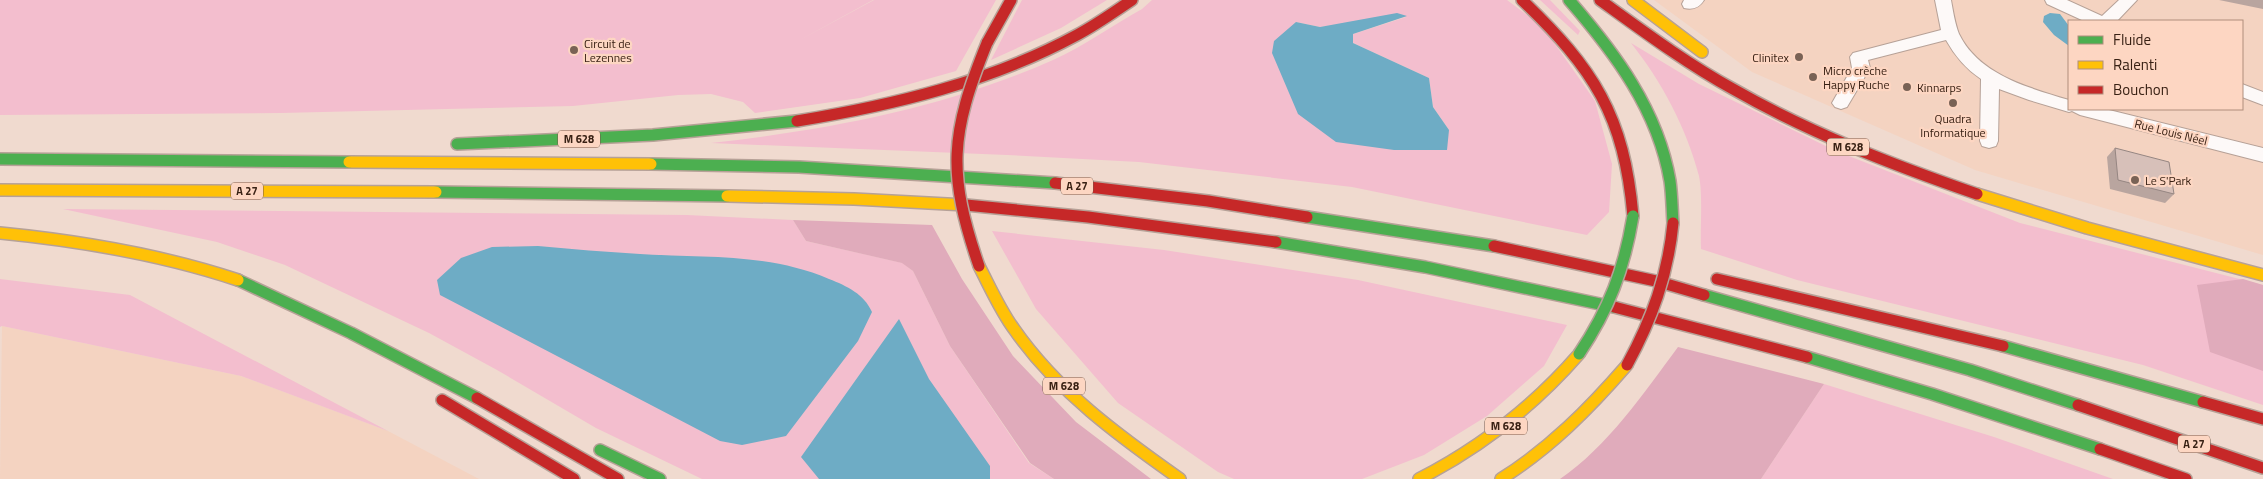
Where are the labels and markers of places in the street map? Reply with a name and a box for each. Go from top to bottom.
place label: Circuit de Lezennes [584,34,632,67]
marker: Circuit de Lezennes [568,44,580,56]
place label: Clinitex [1752,48,1790,67]
marker: Clinitex [1793,51,1805,63]
place label: Micro crèche Happy Ruche [1823,61,1890,94]
marker: Micro crèche Happy Ruche [1807,71,1819,83]
place label: Kinnarps [1917,78,1962,97]
marker: Kinnarps [1901,81,1913,93]
marker: Quadra Informatique [1947,97,1959,109]
place label: Quadra Informatique [1920,109,1986,142]
place label: Le S'Park [2145,171,2192,190]
marker: Le S'Park [2129,174,2141,186]

